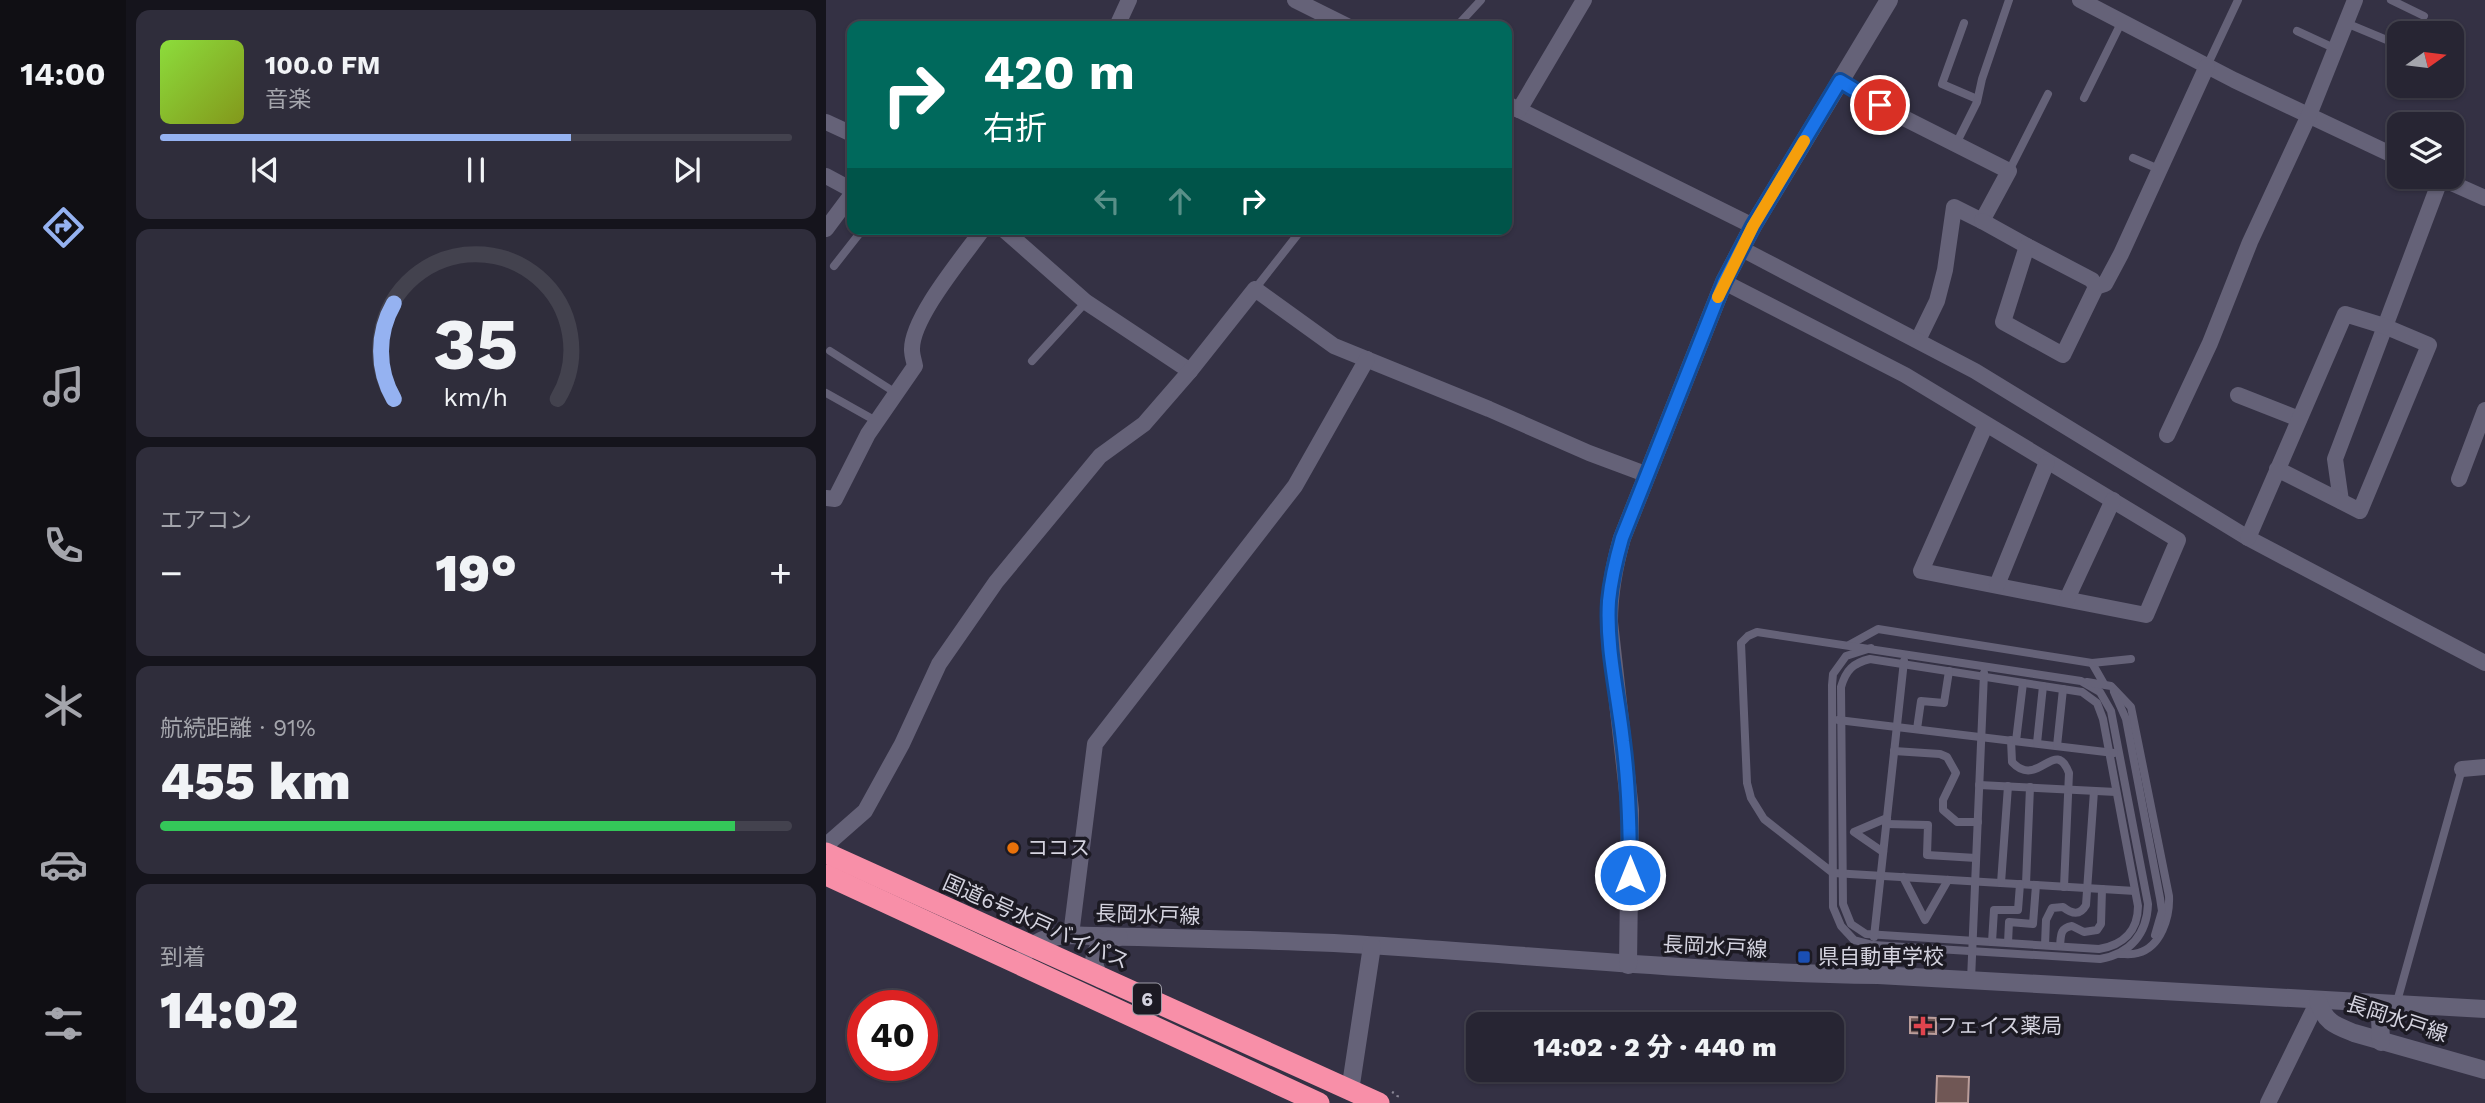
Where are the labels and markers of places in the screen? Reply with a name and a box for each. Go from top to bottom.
pin [1850,75,1910,135]
place label: ココス [1027,835,1090,860]
marker: ココス [1005,840,1021,856]
place label: 県自動車学校 [1818,944,1944,969]
marker: 県自動車学校 [1796,949,1812,965]
place label: フェイス薬局 [1937,1013,2062,1038]
marker: フェイス薬局 [1915,1018,1931,1034]

